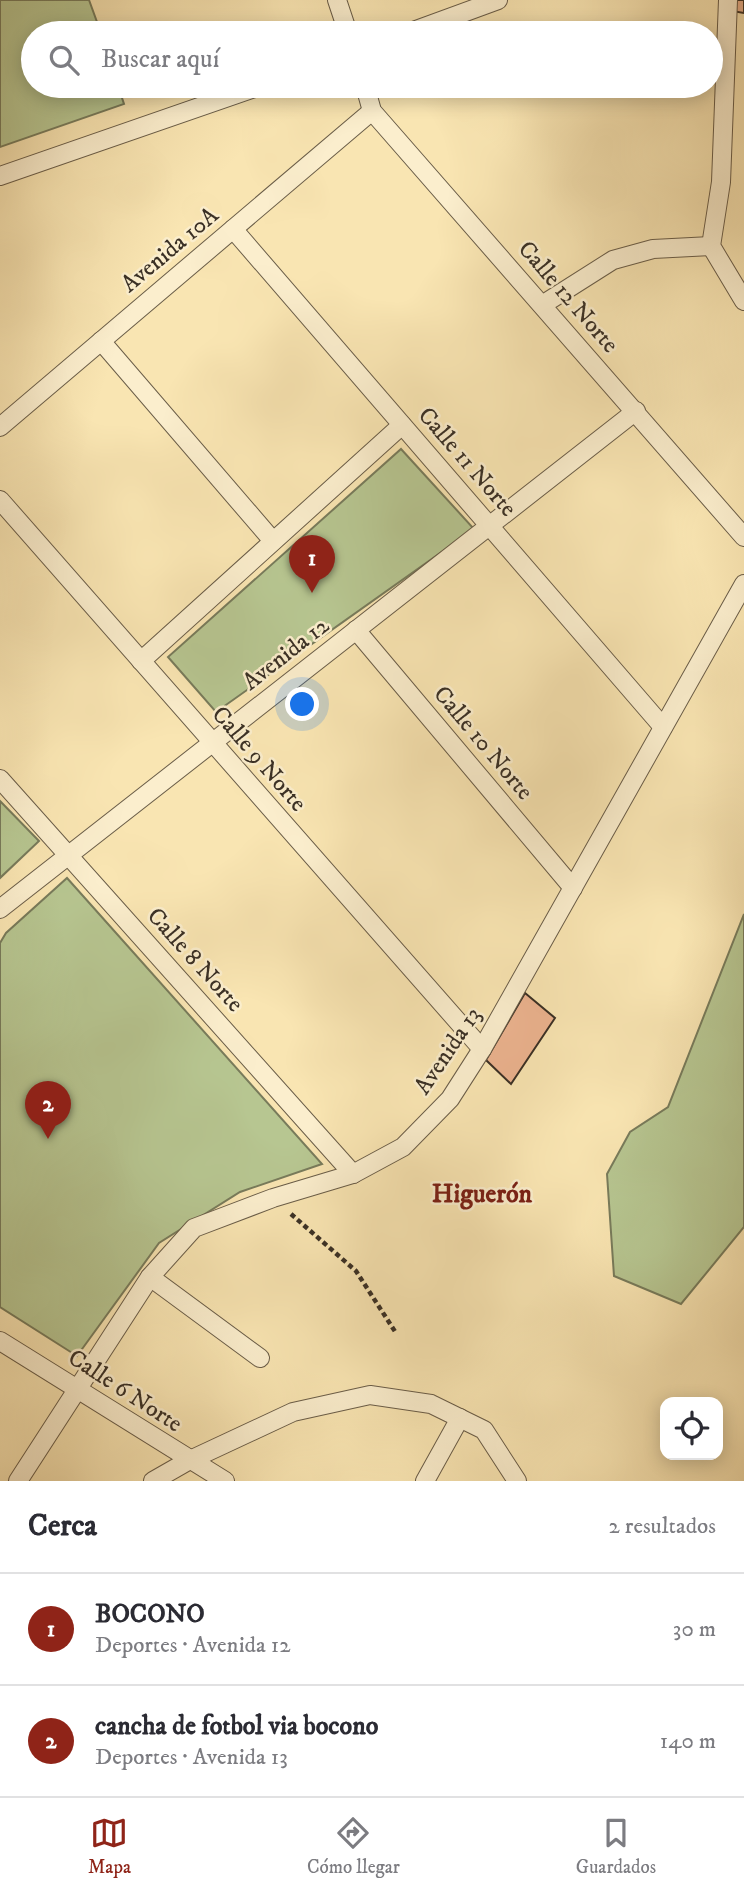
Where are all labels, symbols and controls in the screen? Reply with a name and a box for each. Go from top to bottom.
search box [21,21,723,98]
icon: search [45,41,83,79]
text: Buscar aquí [101,43,219,76]
street label: Avenida 10A [115,200,225,299]
street label: Calle 12 Norte [511,235,625,359]
street label: Calle 11 Norte [411,401,523,523]
pin: 1 [289,535,335,593]
street label: Avenida 12 [237,611,336,697]
street label: Calle 10 Norte [427,680,539,806]
your location [285,687,319,721]
street label: Calle 9 Norte [205,700,313,818]
street label: Calle 8 Norte [140,902,250,1018]
street label: Avenida 13 [408,1002,488,1100]
pin: 2 [25,1081,71,1139]
district label: Higuerón [432,1178,533,1211]
street label: Calle 6 Norte [62,1343,188,1439]
map controls [660,1397,723,1460]
button: locate [660,1397,723,1460]
text: Cerca [28,1508,97,1545]
text: 2 resultados [609,1512,716,1541]
text: BOCONO [95,1598,205,1631]
text: 1 [47,1615,55,1644]
text: 30 m [673,1615,716,1644]
text: Deportes · Avenida 12 [95,1631,291,1660]
text: cancha de fotbol via bocono [95,1710,378,1743]
text: 2 [45,1727,57,1756]
text: 140 m [660,1727,716,1756]
text: Deportes · Avenida 13 [95,1743,288,1772]
tab: Mapa [88,1814,131,1879]
tab: Cómo llegar [307,1814,400,1879]
tab: Guardados [576,1814,656,1879]

